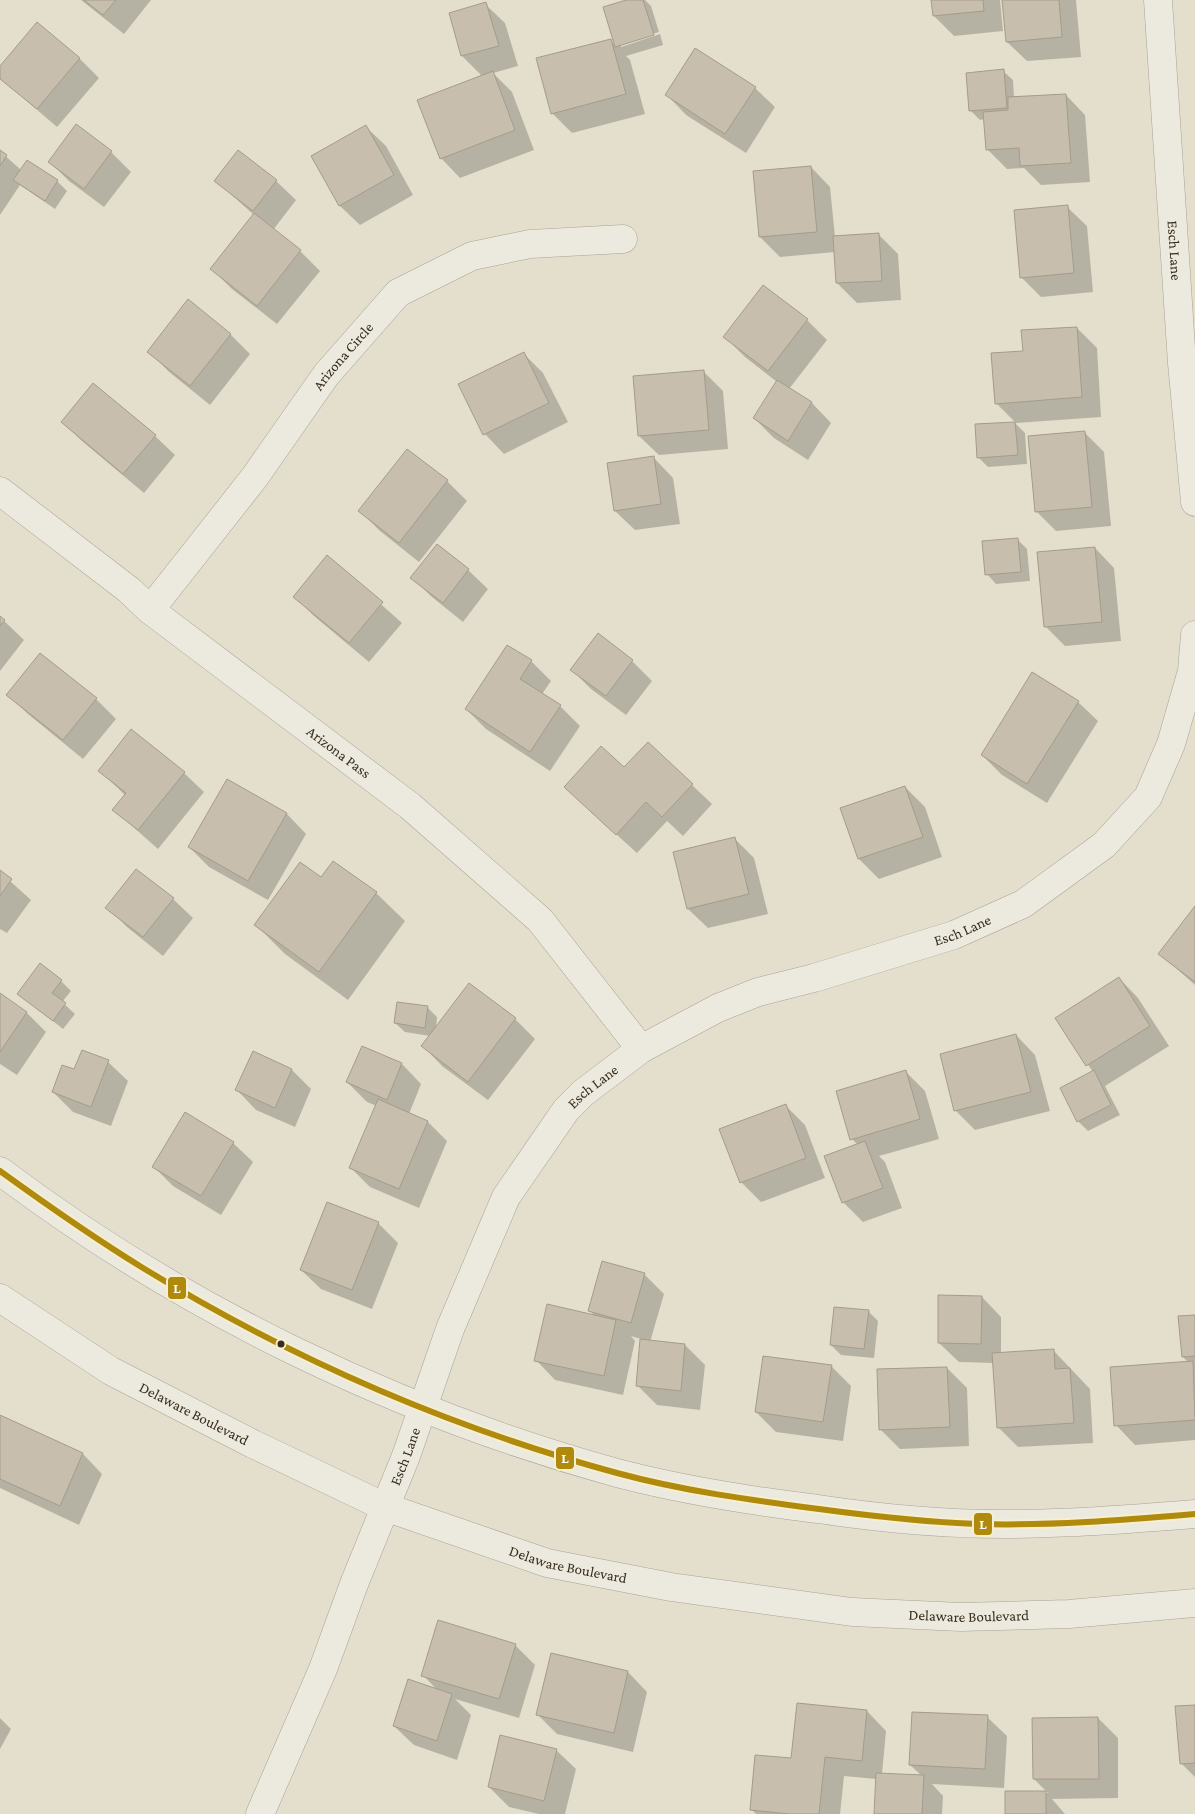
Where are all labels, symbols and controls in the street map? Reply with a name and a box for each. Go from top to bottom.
street label: Esch Lane [1165,220,1185,281]
street label: Arizona Circle [310,319,377,393]
street label: Arizona Pass [304,723,374,781]
street label: Esch Lane [932,911,994,949]
street label: Esch Lane [564,1061,621,1112]
line badge: L [167,1276,187,1300]
text: L [173,1280,181,1296]
unlabelled marker [276,1339,286,1349]
street label: Delaware Boulevard [137,1379,251,1448]
street label: Esch Lane [387,1425,423,1488]
line badge: L [555,1446,575,1470]
text: L [561,1450,569,1466]
line badge: L [973,1512,993,1536]
text: L [979,1516,987,1532]
street label: Delaware Boulevard [507,1543,628,1586]
street label: Delaware Boulevard [908,1607,1029,1625]

